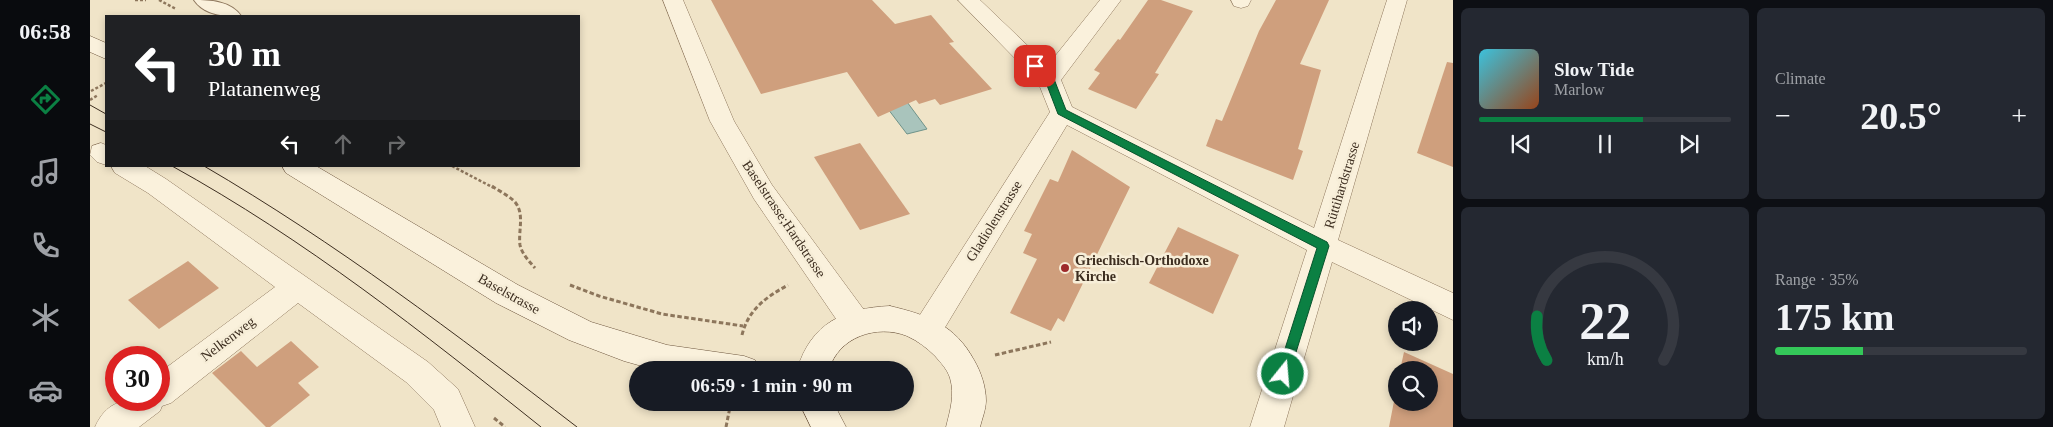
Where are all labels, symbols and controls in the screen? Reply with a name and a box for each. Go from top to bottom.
text: 06:58 [19,19,71,44]
icon: left [125,35,190,100]
text: 30 m [208,35,281,74]
pin [1014,45,1056,87]
icon: arrive [1021,52,1049,80]
text: Slow Tide [1554,59,1634,80]
text: Climate [1775,70,1826,87]
text: Platanenweg [208,76,320,101]
text: Marlow [1554,81,1605,98]
icon: directions [28,82,63,117]
text: 20.5° [1860,95,1942,137]
text: − [1775,100,1791,131]
text: + [2011,100,2027,131]
icon: left [276,130,304,158]
icon: ahead [329,130,357,158]
icon: right [382,130,410,158]
icon: previous [1507,130,1535,158]
icon: pause [1591,130,1619,158]
icon: next [1675,130,1703,158]
street label: Rüttihardstrasse [1322,140,1362,230]
icon: music [28,155,63,190]
street label: Baselstrasse;Hardstrasse [739,158,829,280]
street label: Gladiolenstrasse [963,178,1025,264]
icon: phone [28,228,63,263]
place label: Griechisch-Orthodoxe Kirche [1075,253,1209,284]
marker: Griechisch-Orthodoxe Kirche [1059,262,1071,274]
street label: Baselstrasse [475,271,543,317]
text: Range · 35% [1775,271,1859,288]
text: 22 [1579,293,1631,350]
text: 175 km [1775,296,1894,338]
icon: climate [28,300,63,335]
map controls [1388,301,1438,411]
button: sound [1388,301,1438,351]
street label: Nelkenweg [198,314,258,364]
speed limit sign: 30 [105,346,170,411]
position arrow [1256,347,1308,399]
text: km/h [1587,349,1623,369]
button: search [1388,361,1438,411]
icon: car [28,373,63,408]
text: 06:59 · 1 min · 90 m [691,375,852,396]

